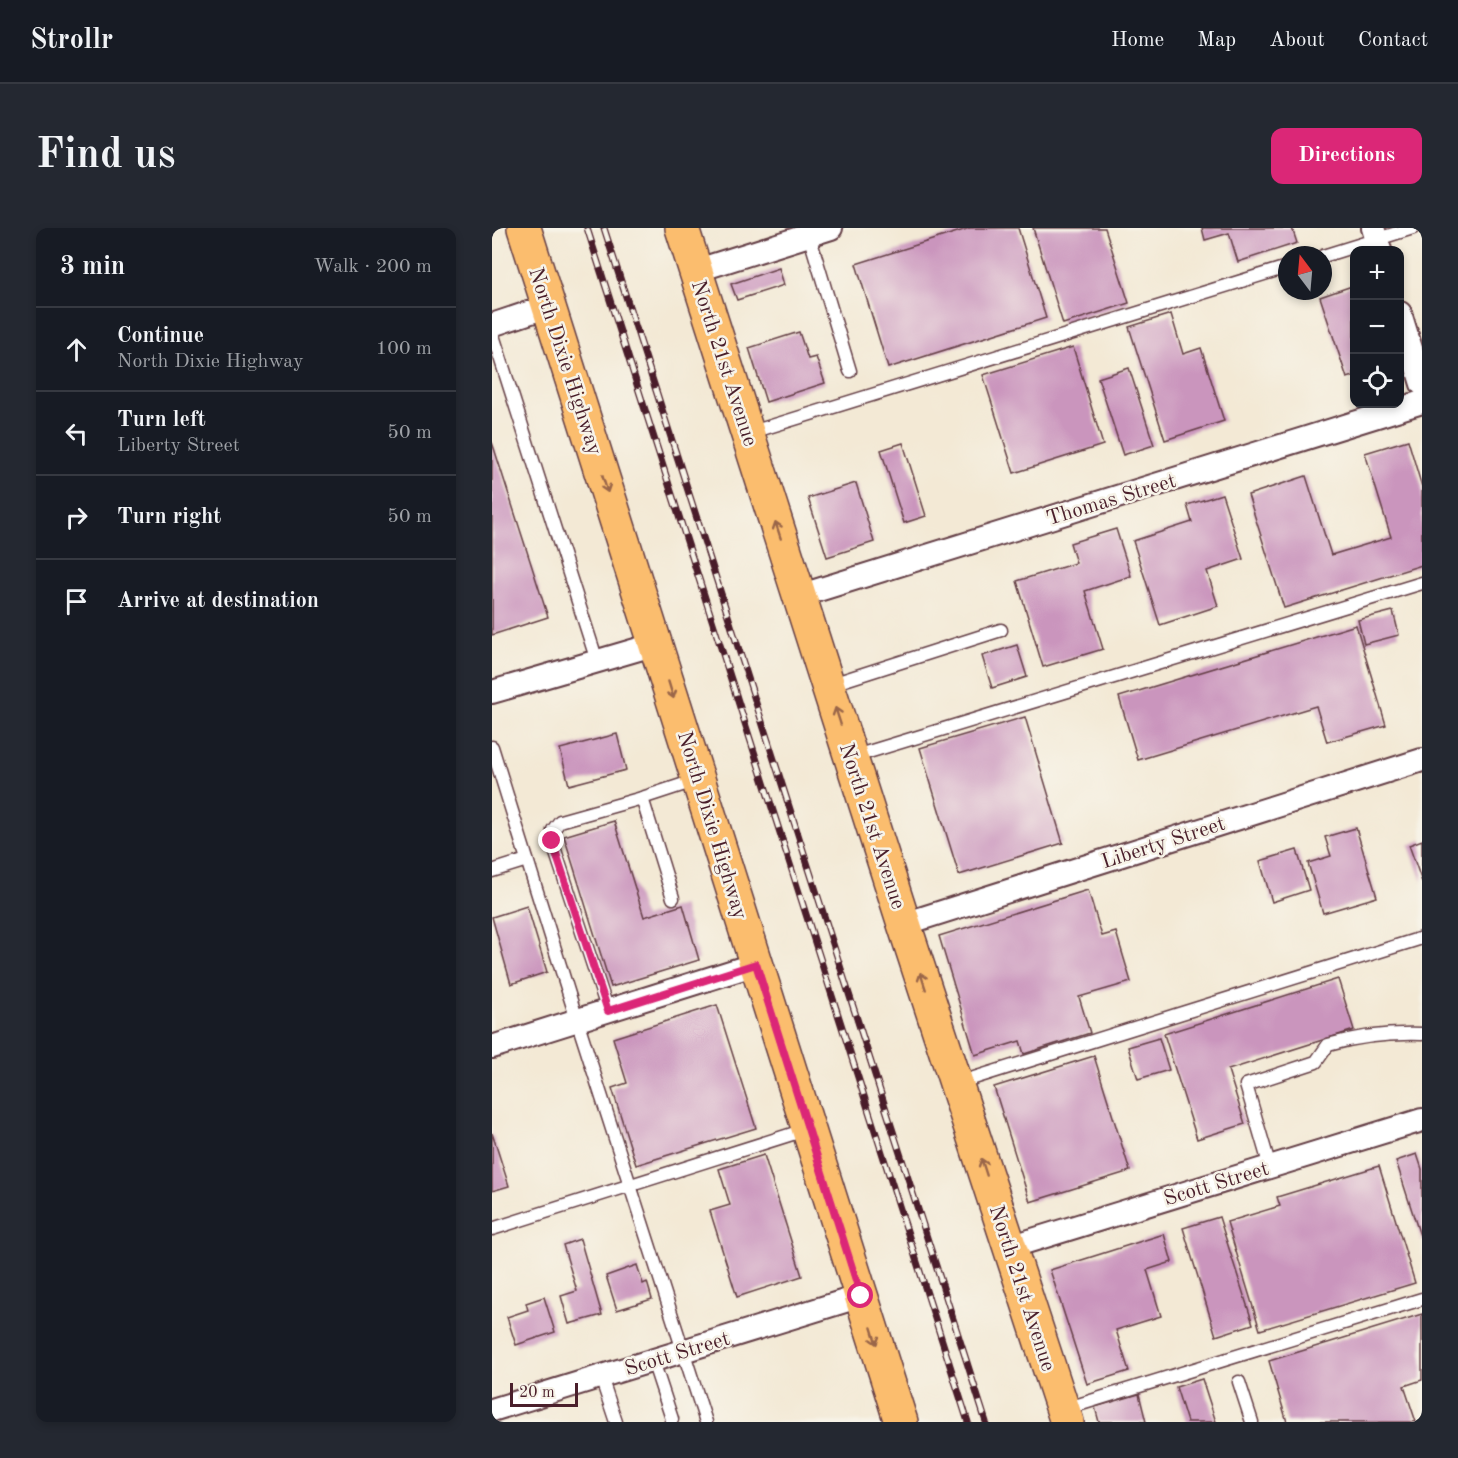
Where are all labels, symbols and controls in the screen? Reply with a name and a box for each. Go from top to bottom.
text: Strollr [30,27,113,55]
text: Home [1111,30,1164,51]
text: Map [1197,30,1236,51]
text: About [1269,30,1325,51]
text: Contact [1358,30,1428,51]
button: Directions [1271,128,1422,184]
text: Find us [36,135,175,177]
north arrow [1278,246,1332,300]
map controls [1350,246,1404,408]
button: + [1350,246,1404,300]
text: 3 min [60,254,125,280]
text: Walk · 200 m [313,257,432,277]
street label: North Dixie Highway [524,265,605,458]
street label: North 21st Avenue [687,278,760,449]
button: − [1350,300,1404,354]
text: Continue [117,325,204,347]
icon: ahead [60,333,93,366]
text: 100 m [376,339,432,359]
text: North Dixie Highway [117,352,303,372]
button: locate [1350,354,1404,408]
text: Turn left [117,409,206,431]
icon: left [60,417,93,450]
text: 50 m [387,423,432,443]
text: Liberty Street [117,436,240,456]
street label: Thomas Street [1044,471,1179,530]
one-way arrow [601,474,612,493]
icon: right [60,501,93,534]
text: Turn right [117,506,221,528]
text: 50 m [387,507,432,527]
one-way arrow [772,521,783,540]
icon: arrive [60,585,93,618]
text: Arrive at destination [117,590,319,612]
one-way arrow [666,680,677,699]
one-way arrow [832,707,843,726]
street label: North Dixie Highway [673,729,750,922]
street label: North 21st Avenue [835,741,908,912]
street label: Liberty Street [1099,814,1228,873]
route end [538,827,564,853]
one-way arrow [917,972,928,991]
one-way arrow [978,1158,989,1177]
street label: Scott Street [1161,1158,1272,1210]
street label: North 21st Avenue [985,1203,1058,1374]
route start [847,1282,873,1308]
one-way arrow [869,1326,880,1345]
street label: Scott Street [622,1328,733,1380]
scale bar [510,1380,578,1408]
text: 20 m [519,1385,555,1401]

